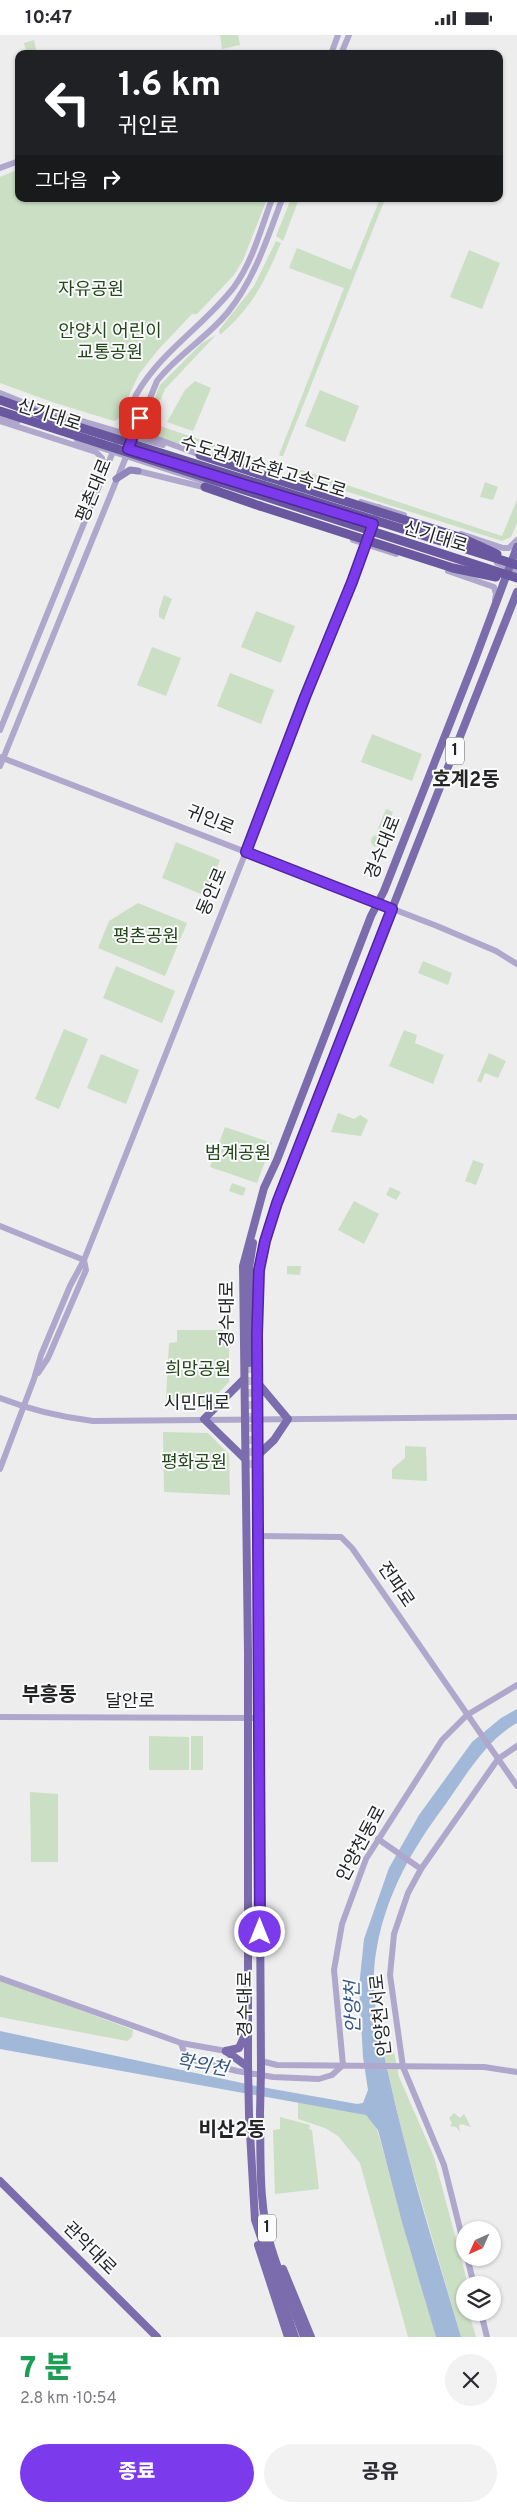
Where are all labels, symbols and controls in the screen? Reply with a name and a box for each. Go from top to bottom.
text: 10:47 [25,6,72,30]
text: 1.6 km [118,64,221,108]
icon: left [35,70,100,135]
text: 귀인로 [118,114,179,141]
icon: right [97,165,125,193]
text: 그다음 [35,170,87,194]
park label: 자유공원 [58,279,124,302]
park label: 안양시 어린이 교통공원 [58,321,162,365]
street label: 신기대로 [14,395,84,437]
pin [119,397,161,439]
icon: arrive [126,404,154,432]
street label: 수도권제1순환고속도로 [177,432,349,504]
street label: 평촌대로 [72,456,118,526]
street label: 신기대로 [400,517,470,559]
road number: 1 [446,737,464,764]
district label: 호계2동 [432,768,500,794]
street label: 귀인로 [183,801,237,841]
street label: 경수대로 [361,813,407,883]
street label: 동안로 [193,865,233,919]
park label: 평촌공원 [113,926,179,949]
park label: 범계공원 [205,1143,271,1166]
street label: 경수대로 [217,1281,240,1347]
park label: 희망공원 [165,1359,231,1382]
street label: 시민대로 [164,1393,230,1416]
park label: 평화공원 [161,1452,227,1475]
street label: 전파로 [372,1558,418,1612]
district label: 부흥동 [21,1683,77,1709]
street label: 달안로 [105,1691,155,1714]
street label: 안양천동로 [332,1802,392,1886]
position arrow [233,1905,285,1957]
street label: 경수대로 [235,1971,258,2037]
street label: 안양천서로 [366,1973,398,2057]
water label: 안양천 [342,1979,366,2033]
water label: 학의천 [174,2050,231,2083]
district label: 비산2동 [198,2118,266,2144]
road number: 1 [258,2215,276,2241]
street label: 관악대로 [57,2217,121,2281]
north arrow [456,2221,501,2266]
map controls [456,2221,501,2321]
button: layers [456,2276,501,2321]
text: 7 분 [20,2351,72,2388]
button: close [445,2354,497,2406]
text: 2.8 km · 10:54 [20,2389,117,2409]
button: 종료 [20,2444,254,2502]
button: 공유 [264,2444,497,2502]

